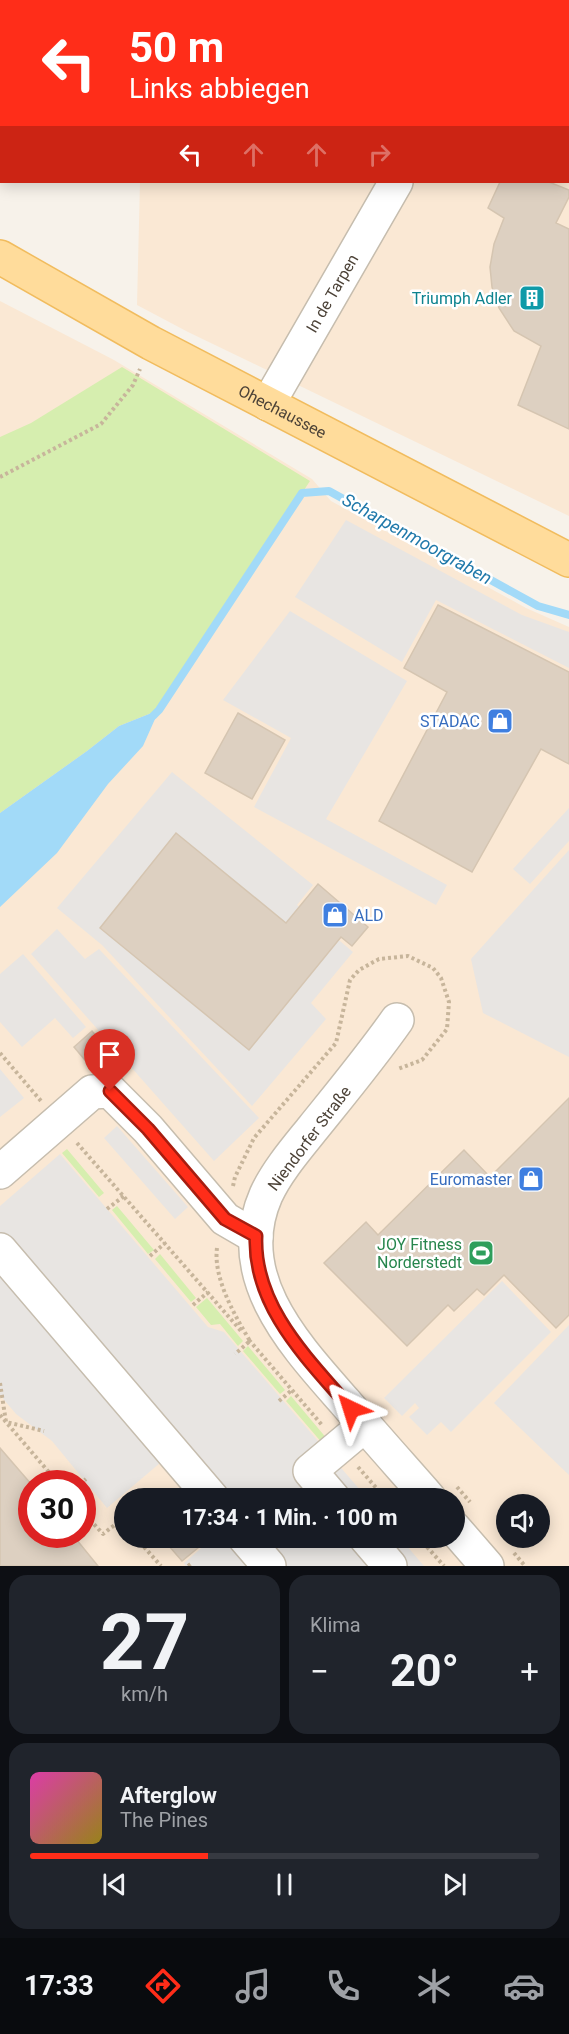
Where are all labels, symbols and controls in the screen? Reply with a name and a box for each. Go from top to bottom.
text: 50 m [129,23,224,72]
icon: left [30,24,108,102]
text: Links abbiegen [129,73,310,105]
icon: left [174,138,207,171]
icon: ahead [237,138,270,171]
icon: ahead [300,138,333,171]
icon: right [363,138,396,171]
street label: In de Tarpen [302,251,362,336]
building icon: Triumph Adler [517,283,547,313]
place label: Triumph Adler [412,289,513,308]
street label: Ohechaussee [235,381,330,442]
water label: Scharpenmoorgraben [339,489,496,588]
shop icon: STADAC [485,706,515,736]
place label: STADAC [420,712,480,731]
shop icon: ALD [320,900,350,930]
place label: ALD [354,906,384,925]
pin [84,1029,135,1091]
icon: arrive [93,1038,126,1071]
street label: Niendorfer Straße [264,1082,355,1194]
shop icon: Euromaster [516,1164,546,1194]
place label: Euromaster [430,1170,513,1189]
place label: JOY Fitness Norderstedt [377,1235,462,1272]
sports icon: JOY Fitness Norderstedt [466,1238,496,1268]
position arrow [319,1377,383,1441]
speed limit sign: 30 [18,1470,96,1548]
map controls [496,1494,550,1548]
button: sound [496,1494,550,1548]
text: 17:34 · 1 Min. · 100 m [181,1505,398,1530]
text: 27 [100,1597,189,1688]
text: Klima [310,1613,361,1637]
text: 20° [390,1644,459,1697]
text: − [310,1652,329,1691]
text: + [520,1652,539,1691]
text: km/h [121,1682,168,1706]
text: Afterglow [120,1783,217,1808]
text: The Pines [120,1808,208,1832]
icon: previous [98,1868,131,1901]
icon: pause [268,1868,301,1901]
icon: next [438,1868,471,1901]
icon: directions [142,1965,184,2007]
icon: music [232,1965,274,2007]
icon: phone [322,1965,364,2007]
icon: climate [413,1965,455,2007]
icon: car [503,1965,545,2007]
text: 17:33 [24,1970,94,2002]

